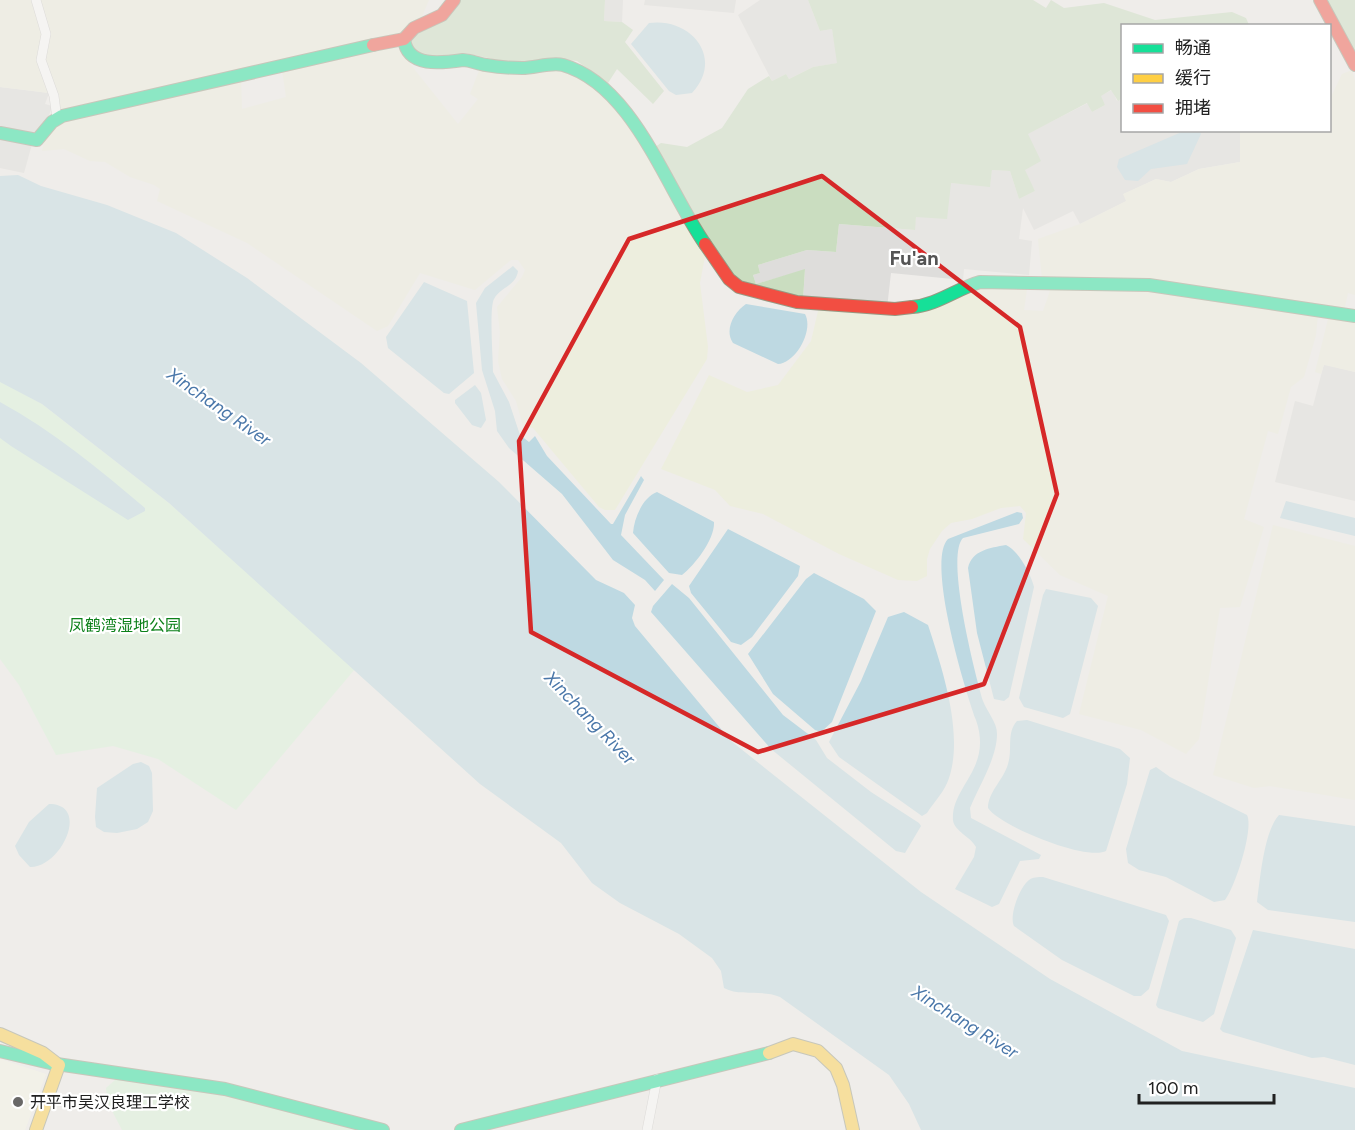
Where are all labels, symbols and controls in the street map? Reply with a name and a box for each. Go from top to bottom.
legend [1121,24,1331,132]
text: 畅通 [1175,37,1211,59]
text: 缓行 [1175,67,1211,89]
text: 拥堵 [1175,97,1211,119]
district label: Fu'an [889,246,939,270]
water label: Xinchang River [162,363,276,451]
park label: 凤鹤湾湿地公园 [69,616,181,635]
water label: Xinchang River [539,666,641,770]
water label: Xinchang River [907,980,1023,1064]
scale bar [1139,1067,1274,1105]
text: 100 m [1148,1077,1198,1099]
place label: 开平市吴汉良理工学校 [30,1093,190,1112]
marker: 开平市吴汉良理工学校 [11,1095,25,1109]

